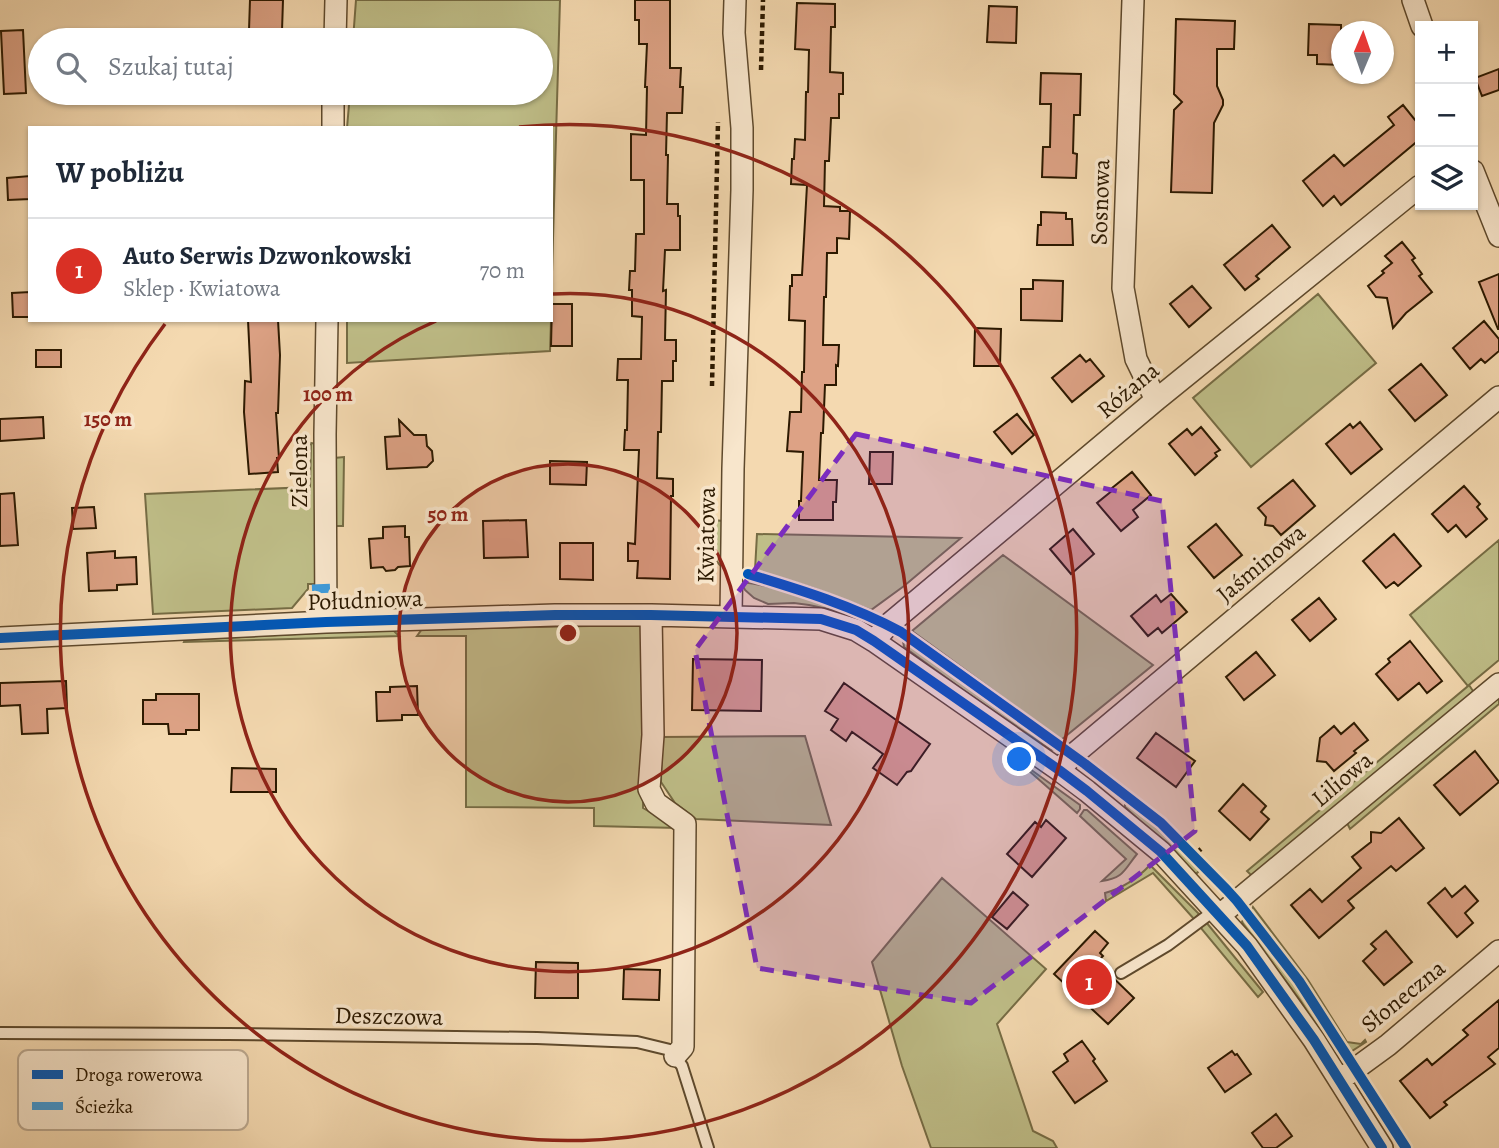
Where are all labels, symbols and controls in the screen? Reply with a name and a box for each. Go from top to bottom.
north arrow [1331,21,1394,84]
map controls [1415,21,1478,210]
button: + [1415,21,1478,84]
search box [28,28,553,105]
icon: search [52,48,90,86]
text: Szukaj tutaj [108,49,234,84]
button: − [1415,84,1478,147]
button: layers [1415,147,1478,210]
text: W pobliżu [56,152,184,192]
street label: Sosnowa [1083,158,1118,246]
text: Auto Serwis Dzwonkowski [123,238,412,273]
text: 1 [75,255,83,286]
text: 70 m [479,255,525,286]
text: Sklep · Kwiatowa [123,273,281,304]
street label: Różana [1090,354,1167,426]
text: 100 m [303,380,353,408]
text: 150 m [84,405,133,433]
street label: Zielona [283,434,315,508]
street label: Kwiatowa [689,486,723,583]
text: 50 m [428,500,469,528]
street label: Jaśminowa [1210,516,1313,610]
street label: Południowa [307,582,424,618]
centre of rings [556,621,580,645]
your location [1002,742,1036,776]
street label: Liliowa [1305,743,1380,814]
street label: Słoneczna [1354,951,1453,1040]
pin: 1 [1066,956,1112,1008]
street label: Deszczowa [334,999,444,1033]
legend [18,1050,248,1130]
text: Droga rowerowa [75,1062,203,1088]
text: Ścieżka [75,1094,133,1120]

